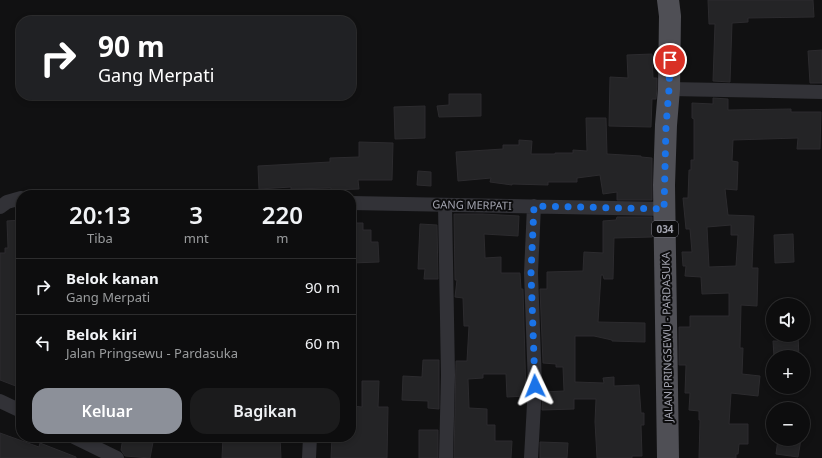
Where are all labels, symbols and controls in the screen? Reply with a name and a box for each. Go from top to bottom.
text: 90 m [98,27,165,65]
icon: right [32,32,84,84]
pin [653,43,687,77]
icon: arrive [659,49,681,71]
text: Gang Merpati [98,63,214,87]
street label: GANG MERPATI [432,196,512,213]
text: 20:13 [69,198,131,231]
text: 3 [189,198,203,231]
text: 220 [262,198,303,231]
road number: 034 [652,221,678,237]
text: Tiba [87,229,113,247]
text: mnt [184,229,209,247]
text: m [276,229,288,247]
street label: JALAN PRINGSEWU - PARDASUKA [658,251,676,423]
text: Belok kanan [66,268,159,288]
icon: right [32,276,54,298]
text: 90 m [305,277,340,297]
text: Gang Merpati [66,288,150,306]
map controls [766,298,810,446]
button: sound [766,298,810,342]
text: Belok kiri [66,324,137,344]
icon: left [32,332,54,354]
text: 60 m [305,333,340,353]
text: Jalan Pringsewu - Pardasuka [66,344,238,362]
button: + [766,350,810,394]
position arrow [514,365,556,407]
button: Keluar [32,388,182,434]
button: Bagikan [190,388,340,434]
button: − [766,402,810,446]

